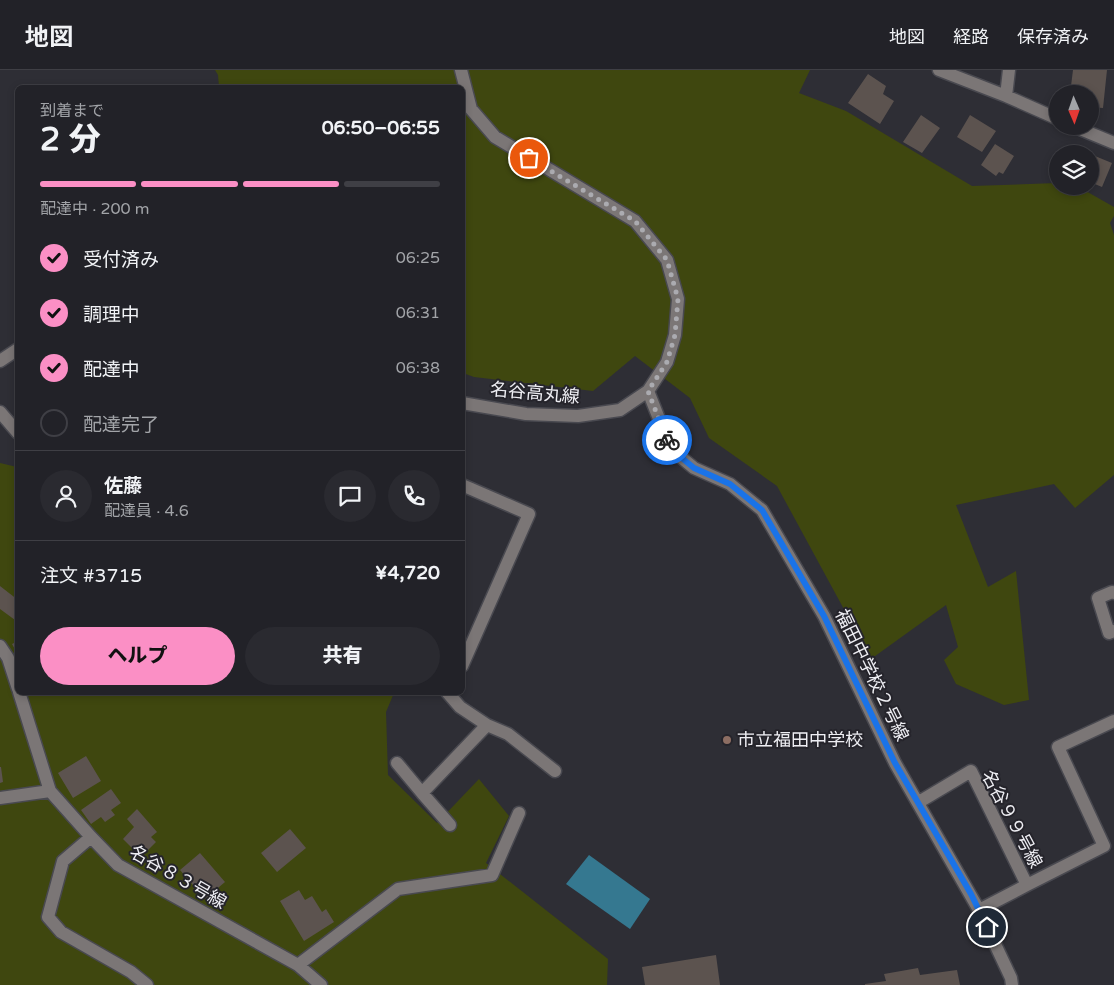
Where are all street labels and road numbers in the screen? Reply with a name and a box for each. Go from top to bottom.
street label: 名谷高丸線 [489,378,581,408]
street label: 福田中学校２号線 [831,605,913,745]
street label: 名谷９９号線 [977,766,1047,872]
street label: 名谷８３号線 [126,840,230,914]

